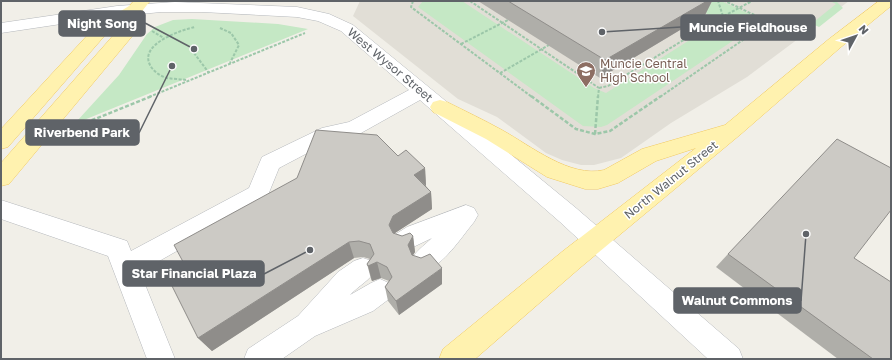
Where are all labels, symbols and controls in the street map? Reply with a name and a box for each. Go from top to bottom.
callout: Night Song [59,11,145,36]
text: Night Song [67,15,137,31]
callout: Muncie Fieldhouse [681,15,815,40]
north arrow [836,16,876,56]
text: Muncie Fieldhouse [689,19,808,35]
text: N [856,22,872,37]
street label: West Wysor Street [344,24,436,105]
place label: Muncie Central High School [600,56,687,85]
school or university icon: Muncie Central High School [575,60,597,88]
callout: Riverbend Park [26,120,139,145]
text: Riverbend Park [34,124,131,140]
street label: North Walnut Street [621,137,721,222]
callout: Star Financial Plaza [123,261,264,286]
text: Star Financial Plaza [131,265,257,281]
callout: Walnut Commons [674,288,801,313]
text: Walnut Commons [681,292,793,308]

